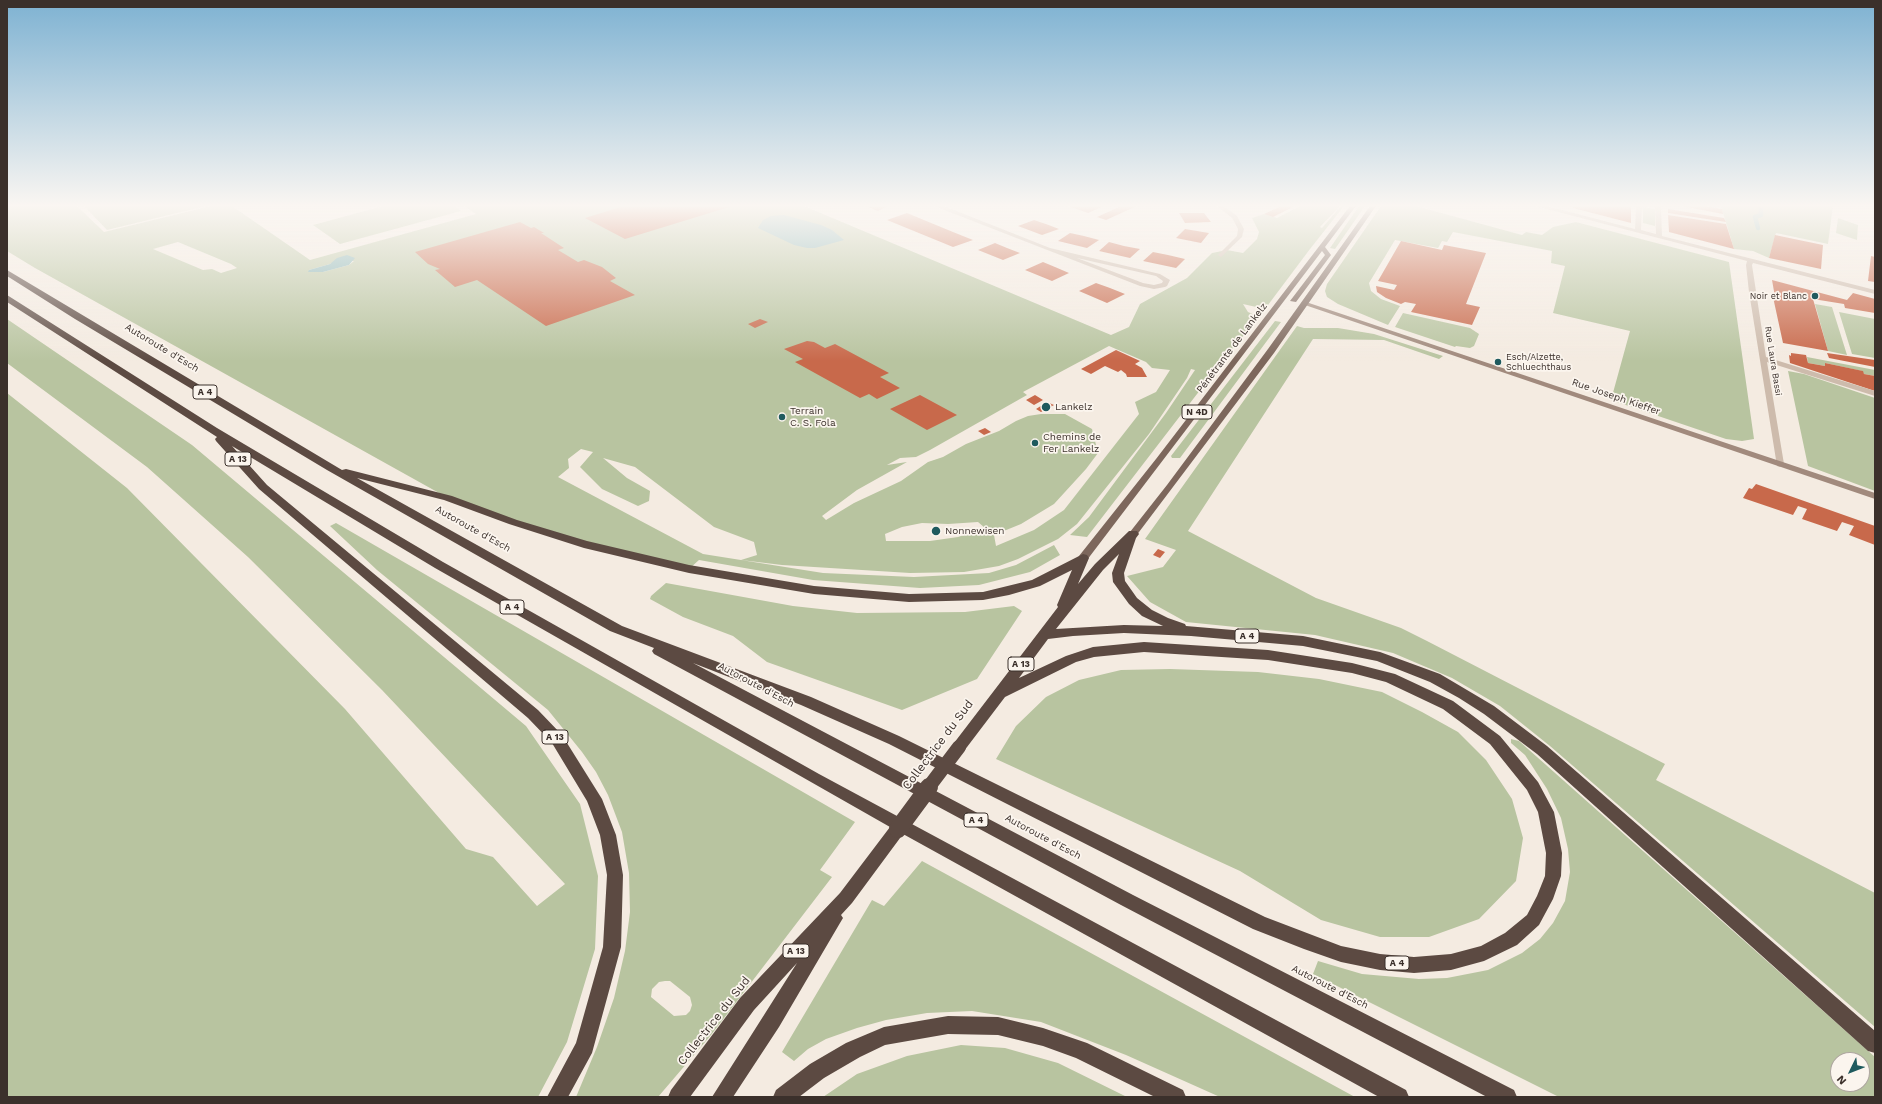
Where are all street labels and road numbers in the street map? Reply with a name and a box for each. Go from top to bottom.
street label: Pénétrante de Lankelz [1194,301,1270,395]
street label: Autoroute d'Esch [123,321,201,375]
street label: Rue Laura Bassi [1762,325,1784,397]
street label: Rue Joseph Kieffer [1570,376,1662,418]
road number: A 4 [193,385,217,399]
road number: N 4D [1182,405,1212,419]
road number: A 13 [225,452,251,466]
street label: Autoroute d'Esch [433,503,513,555]
road number: A 4 [500,600,524,614]
road number: A 4 [1235,629,1259,643]
road number: A 13 [1008,657,1034,671]
street label: Autoroute d'Esch [716,660,796,710]
street label: Collectrice du Sud [899,697,977,793]
road number: A 13 [542,730,568,744]
street label: Autoroute d'Esch [1003,812,1083,862]
road number: A 4 [964,813,988,827]
road number: A 13 [783,944,809,958]
road number: A 4 [1385,956,1409,970]
street label: Autoroute d'Esch [1290,963,1370,1011]
street label: Collectrice du Sud [675,974,753,1068]

